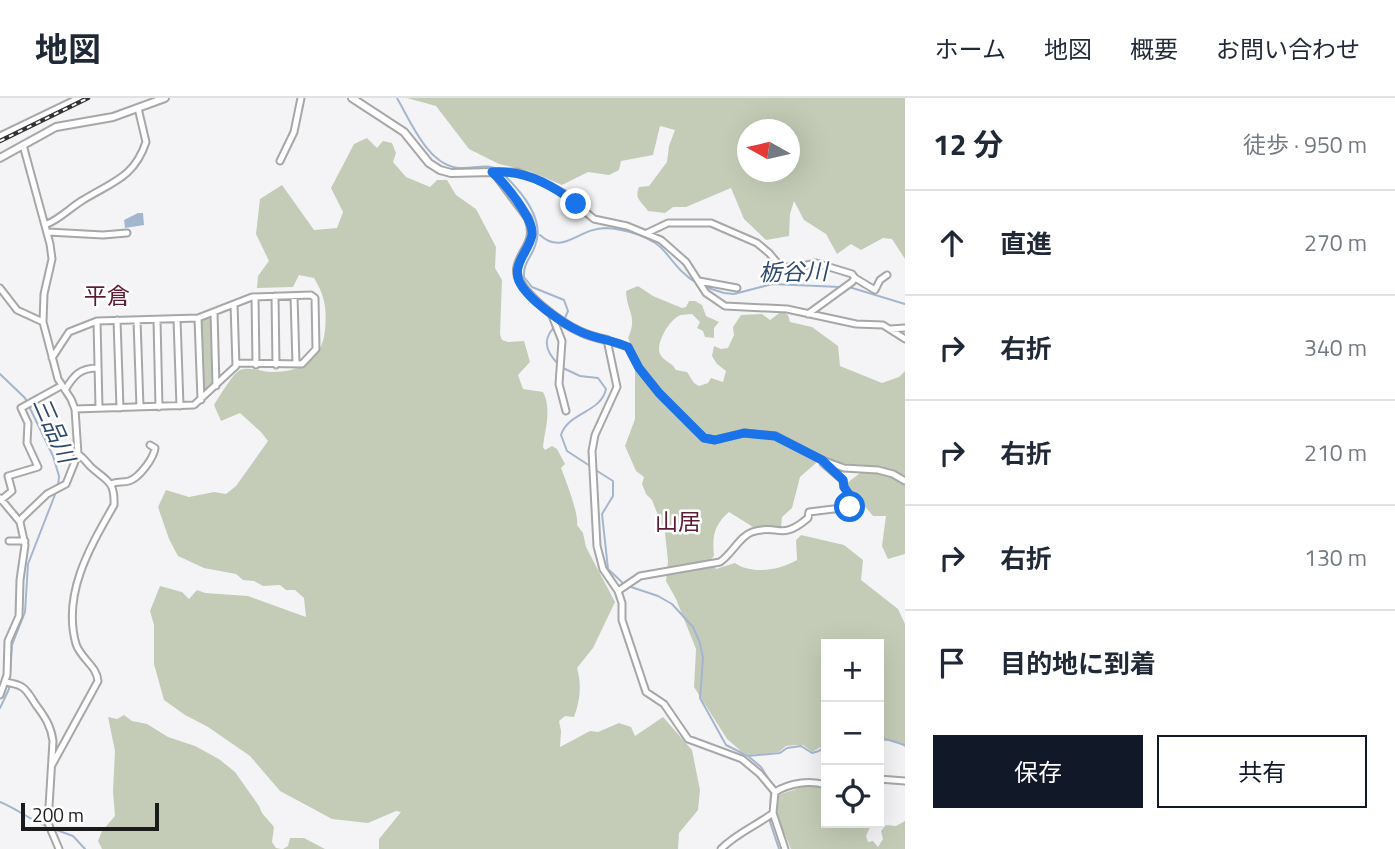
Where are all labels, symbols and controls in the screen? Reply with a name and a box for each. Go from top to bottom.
text: 地図 [35,24,101,74]
text: ホーム [935,31,1006,67]
text: 地図 [1044,31,1092,67]
text: 概要 [1130,31,1178,67]
text: お問い合わせ [1216,31,1360,67]
north arrow [737,119,800,182]
text: 12 分 [933,121,1003,167]
text: 徒歩 · 950 m [1243,127,1367,162]
route end [560,188,591,219]
icon: ahead [933,224,971,262]
text: 直進 [1000,224,1052,263]
text: 270 m [1304,225,1367,260]
water label: 栃谷川 [758,253,831,290]
district label: 平倉 [84,278,130,313]
icon: right [933,329,971,367]
text: 右折 [1000,329,1052,368]
text: 340 m [1304,330,1367,365]
water label: 三品川 [24,391,86,471]
icon: right [933,434,971,472]
text: 右折 [1000,434,1052,473]
text: 210 m [1304,435,1367,470]
route start [834,491,865,522]
district label: 山居 [655,504,701,539]
icon: right [933,539,971,577]
text: 右折 [1000,539,1052,578]
text: 130 m [1304,540,1367,575]
map controls [821,639,884,828]
button: + [821,639,884,702]
icon: arrive [933,644,971,682]
text: 目的地に到着 [1000,644,1156,683]
button: − [821,702,884,765]
button: 保存 [933,735,1143,808]
button: 共有 [1157,735,1367,808]
button: locate [821,765,884,828]
scale bar [21,800,159,832]
text: 200 m [32,800,84,829]

